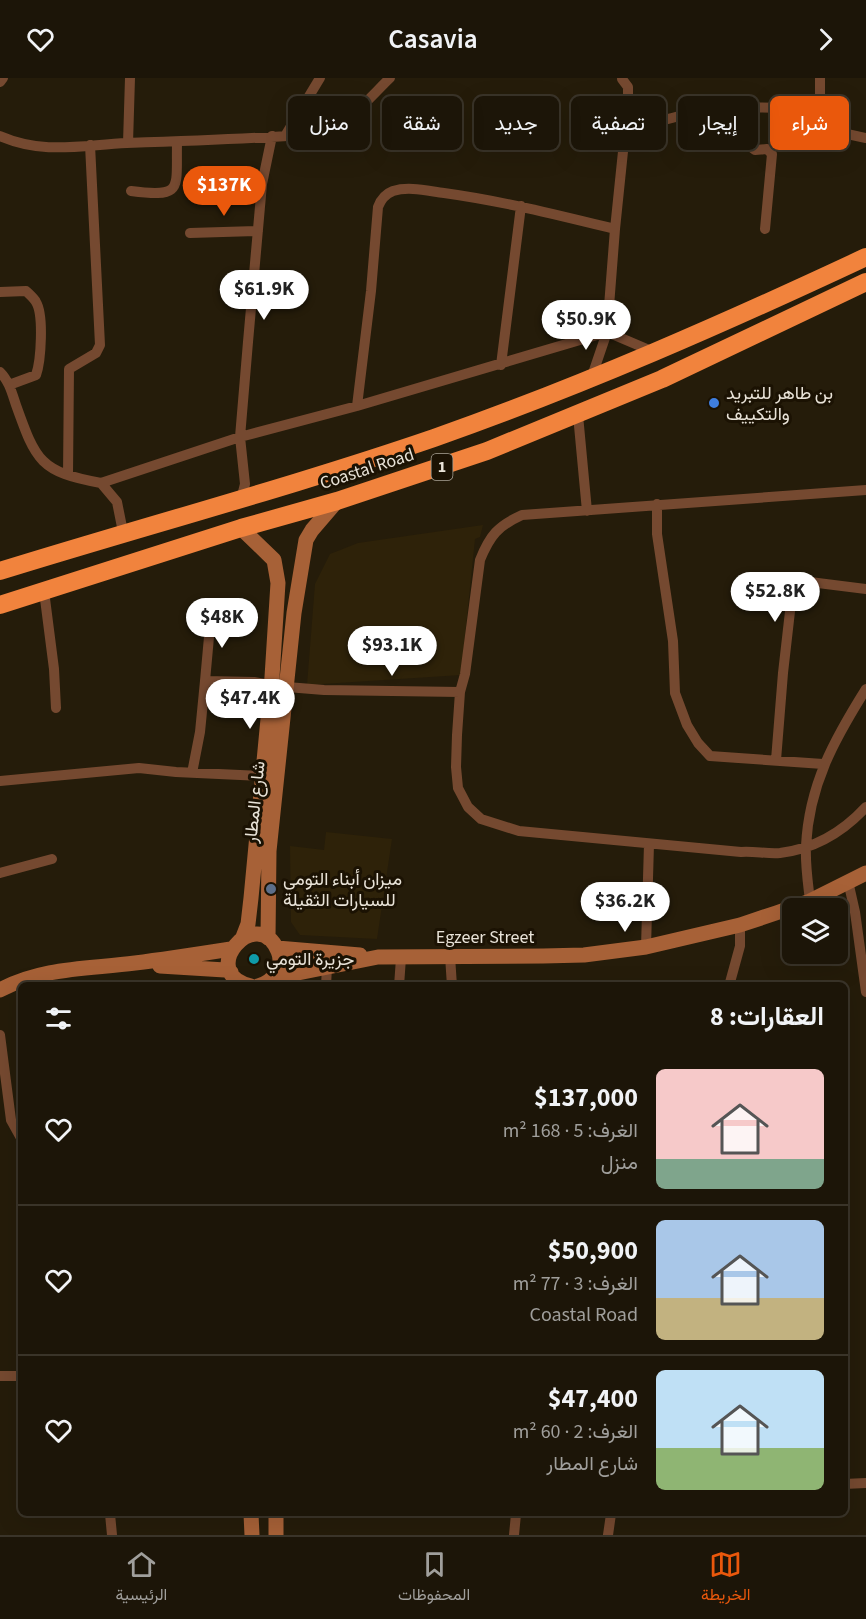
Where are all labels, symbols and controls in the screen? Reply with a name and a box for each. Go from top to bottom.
text: Casavia [388,20,478,59]
icon: heart [24,23,57,56]
icon: forward [809,23,842,56]
chip: منزل [288,96,370,150]
chip: شقة [382,96,462,150]
chip: جديد [474,96,559,150]
chip: تصفية [571,96,666,150]
chip: إيجار [678,96,758,150]
chip: شراء [770,96,849,150]
pin: $137K [182,166,266,217]
text: $137K [197,171,251,199]
pin: $61.9K [215,270,313,321]
text: $61.9K [234,275,294,303]
pin: $50.9K [537,300,635,351]
text: $50.9K [556,305,616,333]
place label: بن طاهر للتبريد والتكييف [726,381,833,427]
marker: بن طاهر للتبريد والتكييف [707,396,721,410]
street label: Coastal Road [317,442,417,496]
road number: 1 [432,454,452,480]
pin: $52.8K [726,572,824,623]
text: $52.8K [745,577,805,605]
pin: $48K [186,598,258,649]
text: $48K [200,603,244,631]
pin: $93.1K [343,626,441,677]
text: $93.1K [362,631,422,659]
pin: $47.4K [201,679,299,730]
text: $47.4K [220,684,280,712]
street label: شارع المطار [238,760,272,845]
place label: ميزان أبناء التومي للسيارات الثقيلة [283,867,402,913]
marker: ميزان أبناء التومي للسيارات الثقيلة [264,882,278,896]
pin: $36.2K [576,882,674,933]
text: $36.2K [595,887,655,915]
map controls [782,898,848,964]
button: layers [782,898,848,964]
street label: Egzeer Street [436,925,534,950]
place label: جزيرة التومي [266,947,354,974]
marker: جزيرة التومي [247,952,261,966]
text: العقارات: 8 [710,998,824,1035]
icon: filters [42,1002,75,1035]
text: $137,000 [534,1079,638,1116]
icon: home [704,1093,776,1165]
icon: heart [42,1113,75,1146]
text: الغرف: 5 · 168 m² [503,1117,638,1145]
text: منزل [601,1149,638,1177]
text: $50,900 [548,1232,638,1269]
icon: home [704,1244,776,1316]
icon: heart [42,1264,75,1297]
text: الغرف: 3 · 77 m² [513,1270,638,1298]
text: Coastal Road [530,1301,638,1329]
text: $47,400 [548,1380,638,1417]
icon: home [704,1394,776,1466]
icon: heart [42,1414,75,1447]
text: الغرف: 2 · 60 m² [513,1418,638,1446]
text: شارع المطار [546,1450,638,1478]
tab: الرئيسية [115,1548,167,1609]
tab: المحفوظات [398,1548,470,1609]
tab: الخريطة [701,1548,751,1609]

